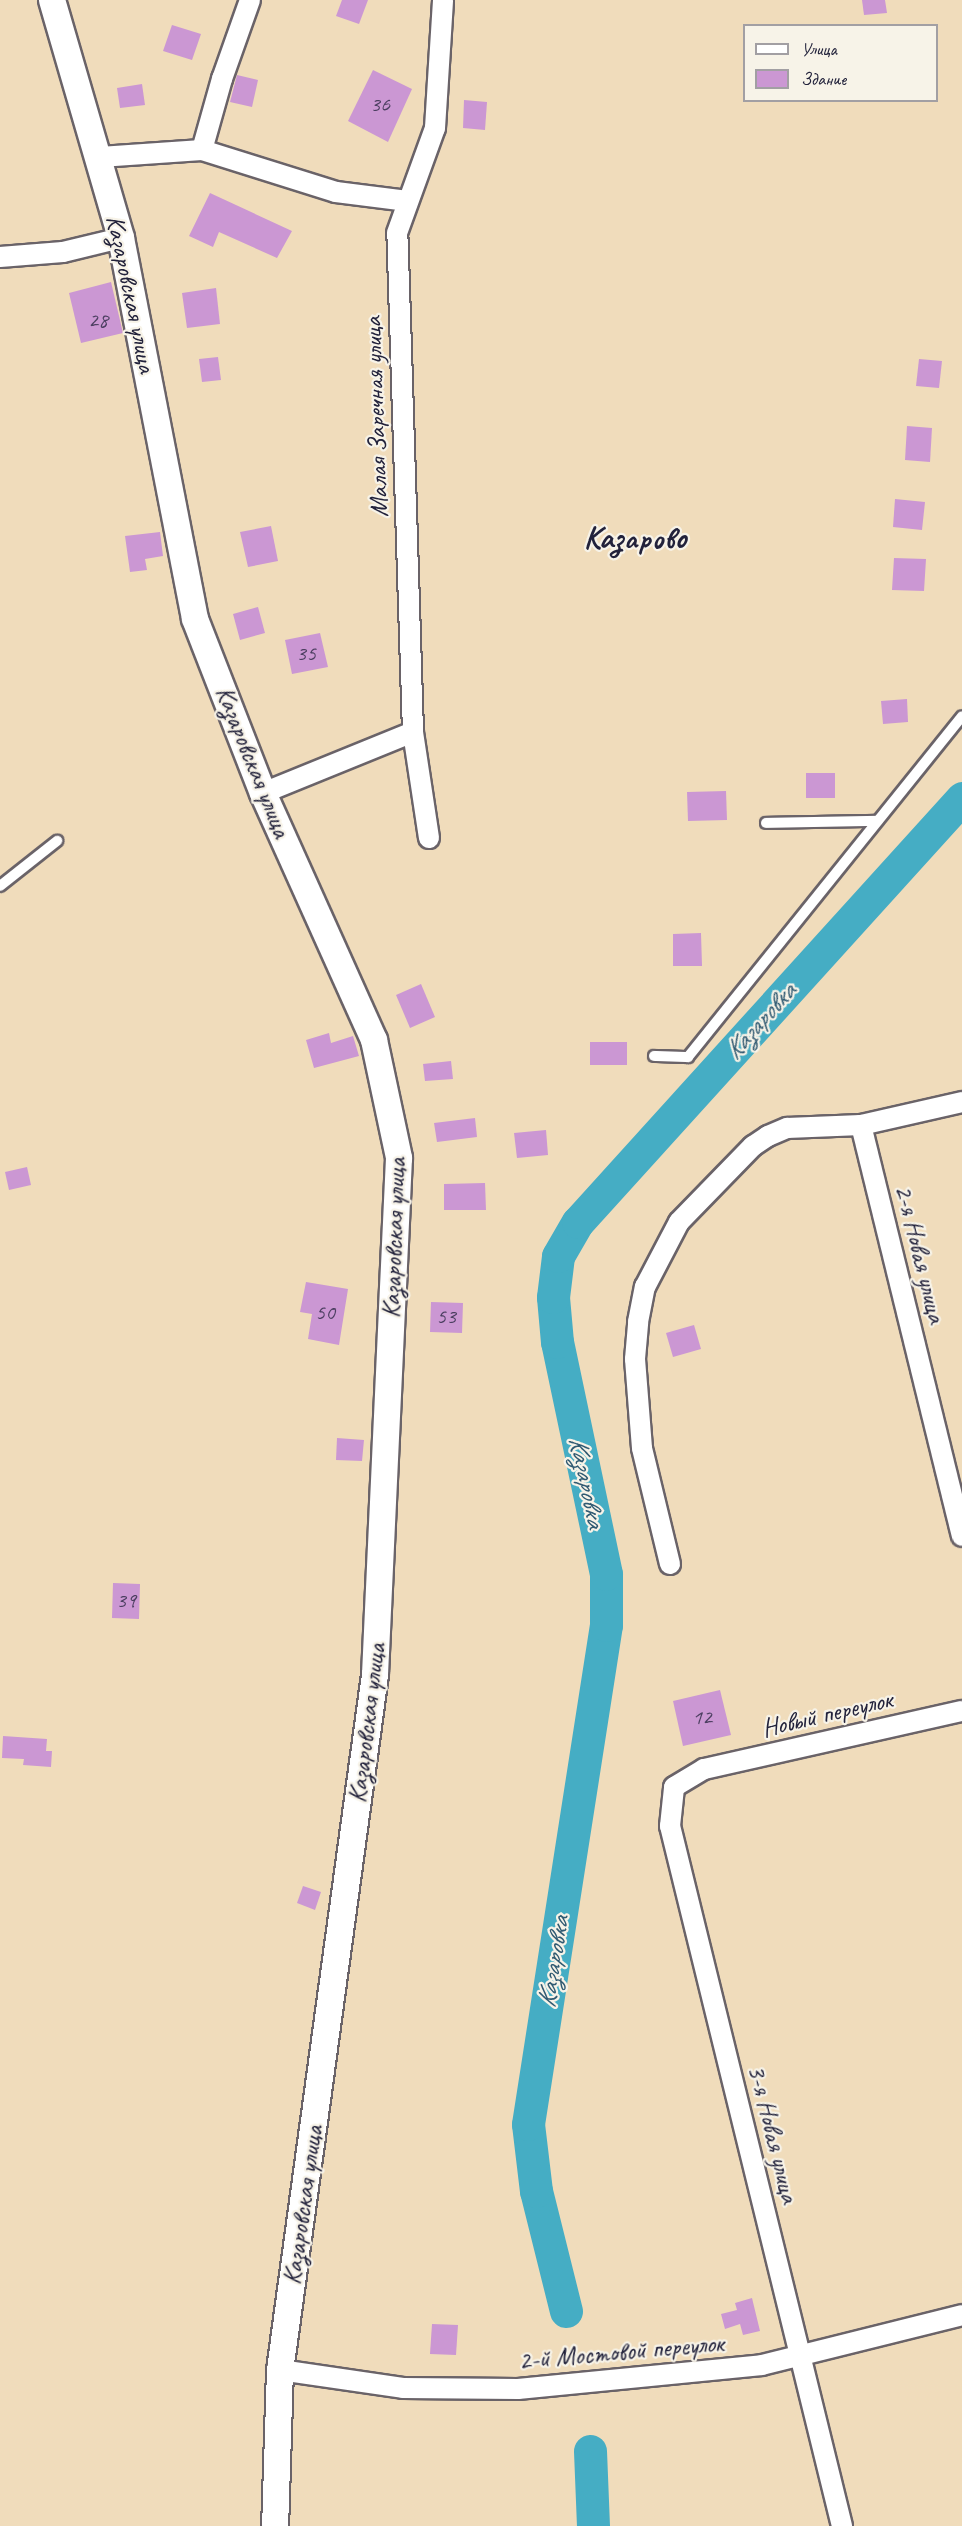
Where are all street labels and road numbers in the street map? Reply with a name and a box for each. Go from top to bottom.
street label: Казаровская улица [99,211,163,377]
street label: Малая Заречная улица [357,313,395,521]
street label: Казаровская улица [208,681,298,843]
street label: Казаровская улица [376,1156,412,1320]
street label: 2-я Новая улица [888,1181,952,1327]
street label: Казаровская улица [342,1641,392,1805]
street label: Новый переулок [759,1684,895,1744]
street label: 3-я Новая улица [741,2061,805,2207]
street label: Казаровская улица [276,2123,330,2287]
street label: 2-й Мостовой переулок [517,2327,725,2377]

